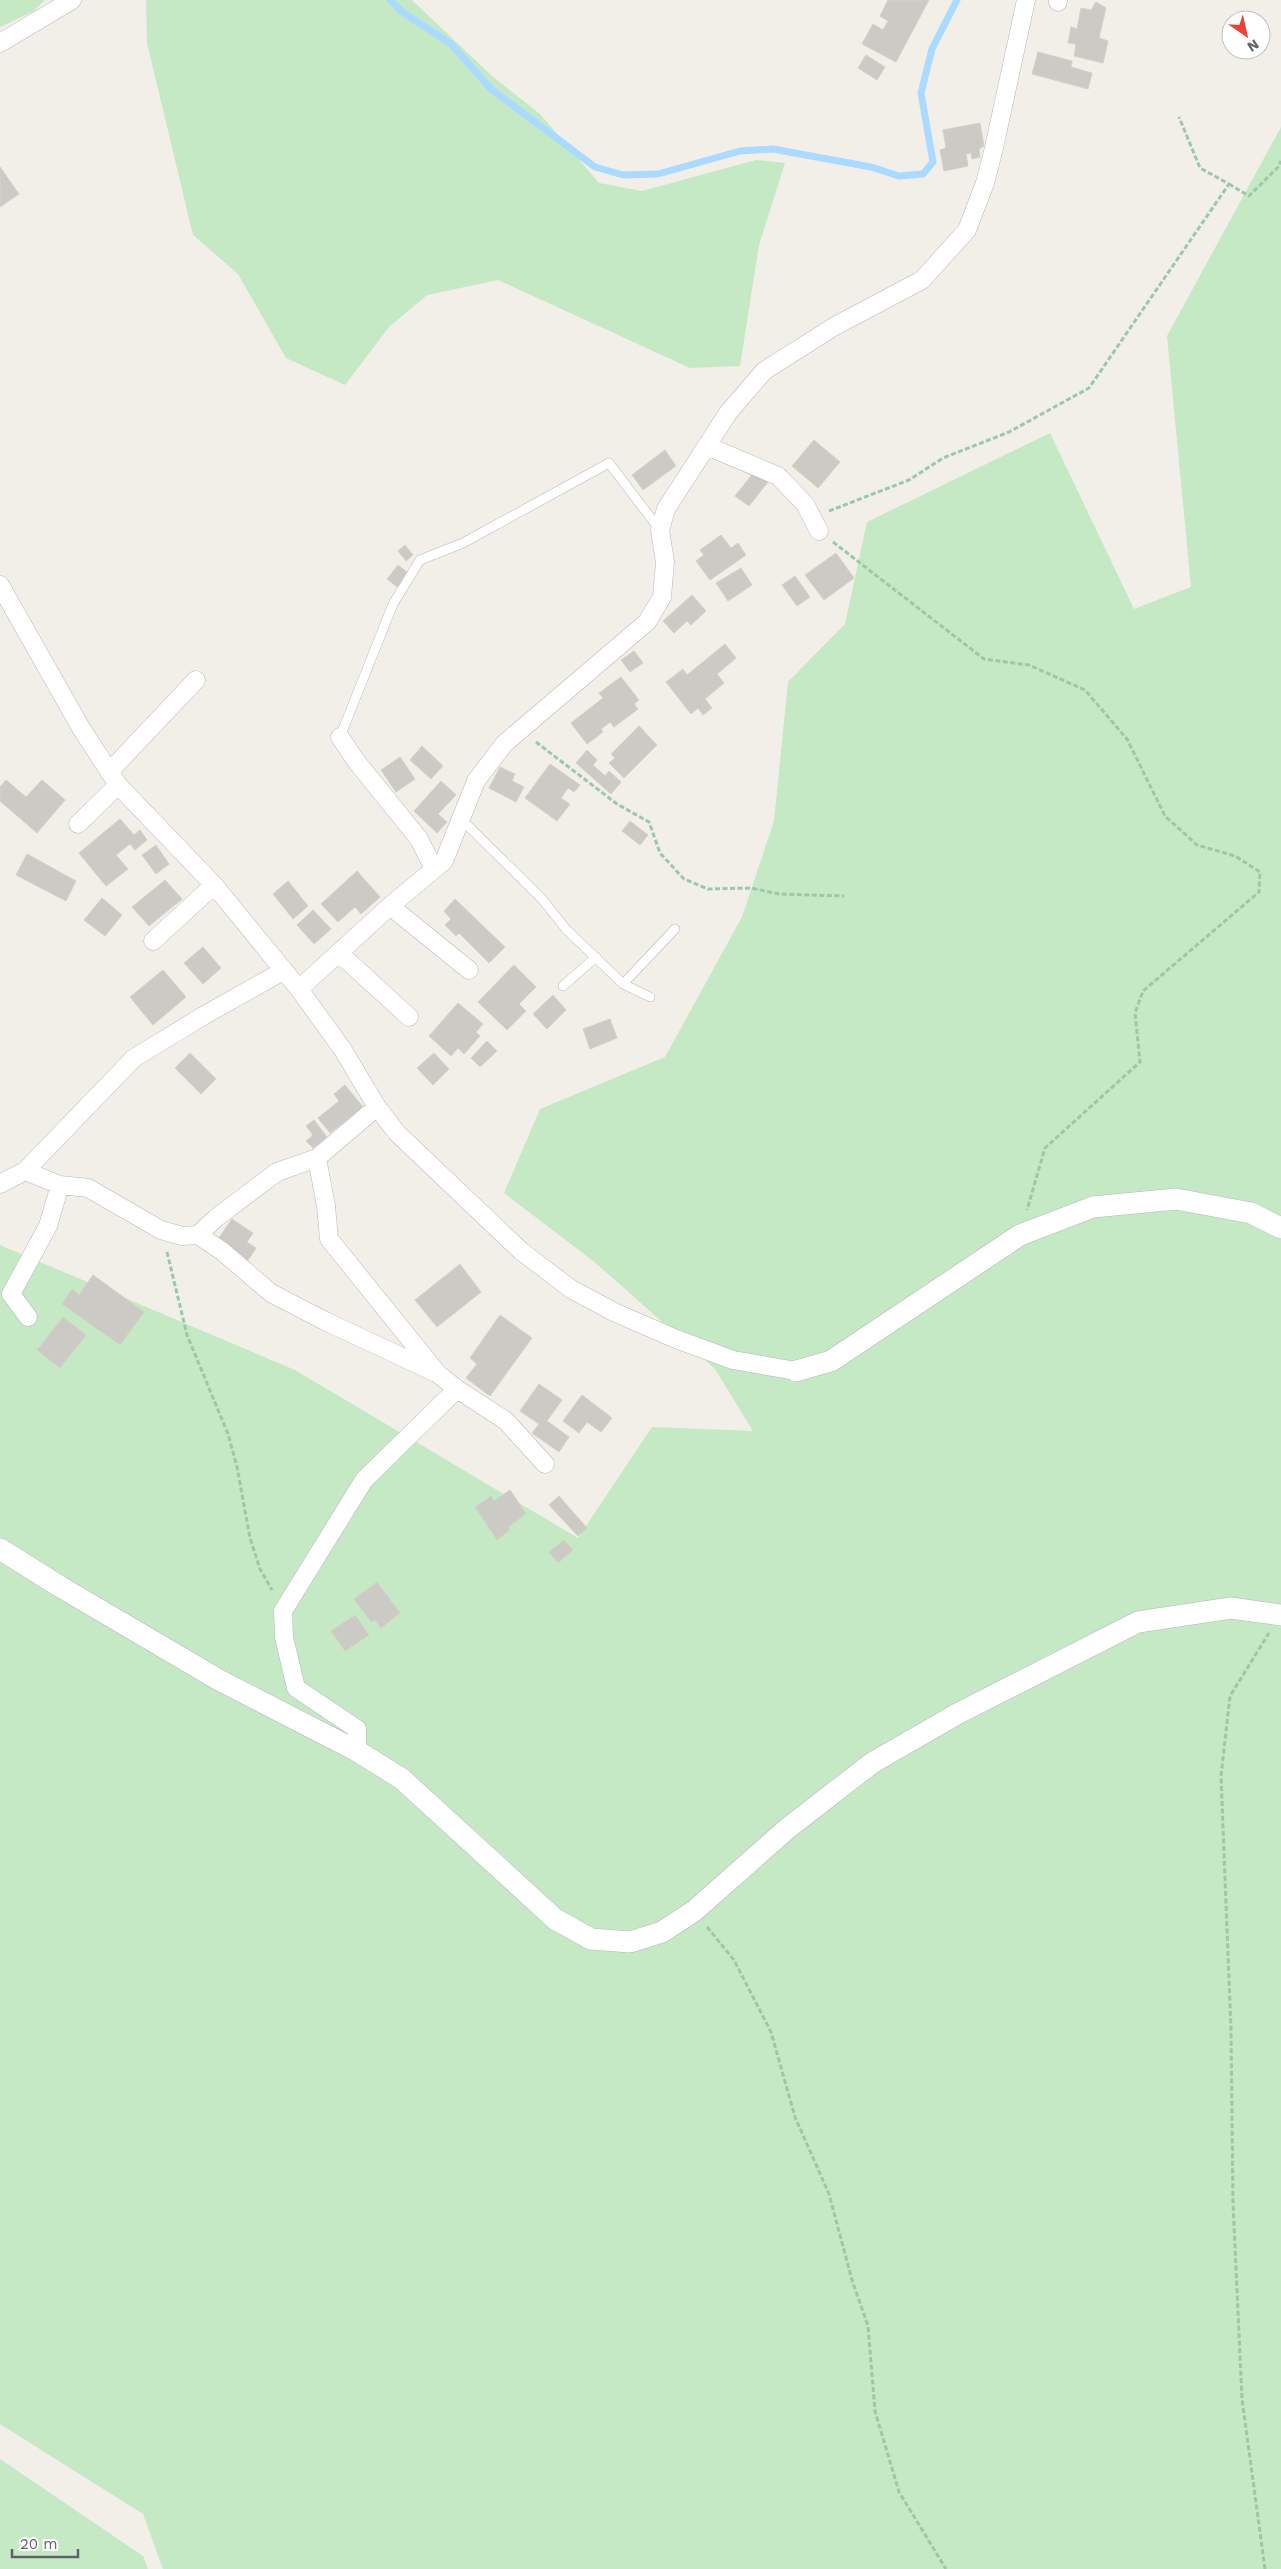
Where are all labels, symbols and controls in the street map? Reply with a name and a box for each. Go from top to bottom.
north arrow [1221,10,1271,60]
text: N [1244,36,1262,55]
scale bar [12,2526,79,2558]
text: 20 m [20,2535,58,2553]

